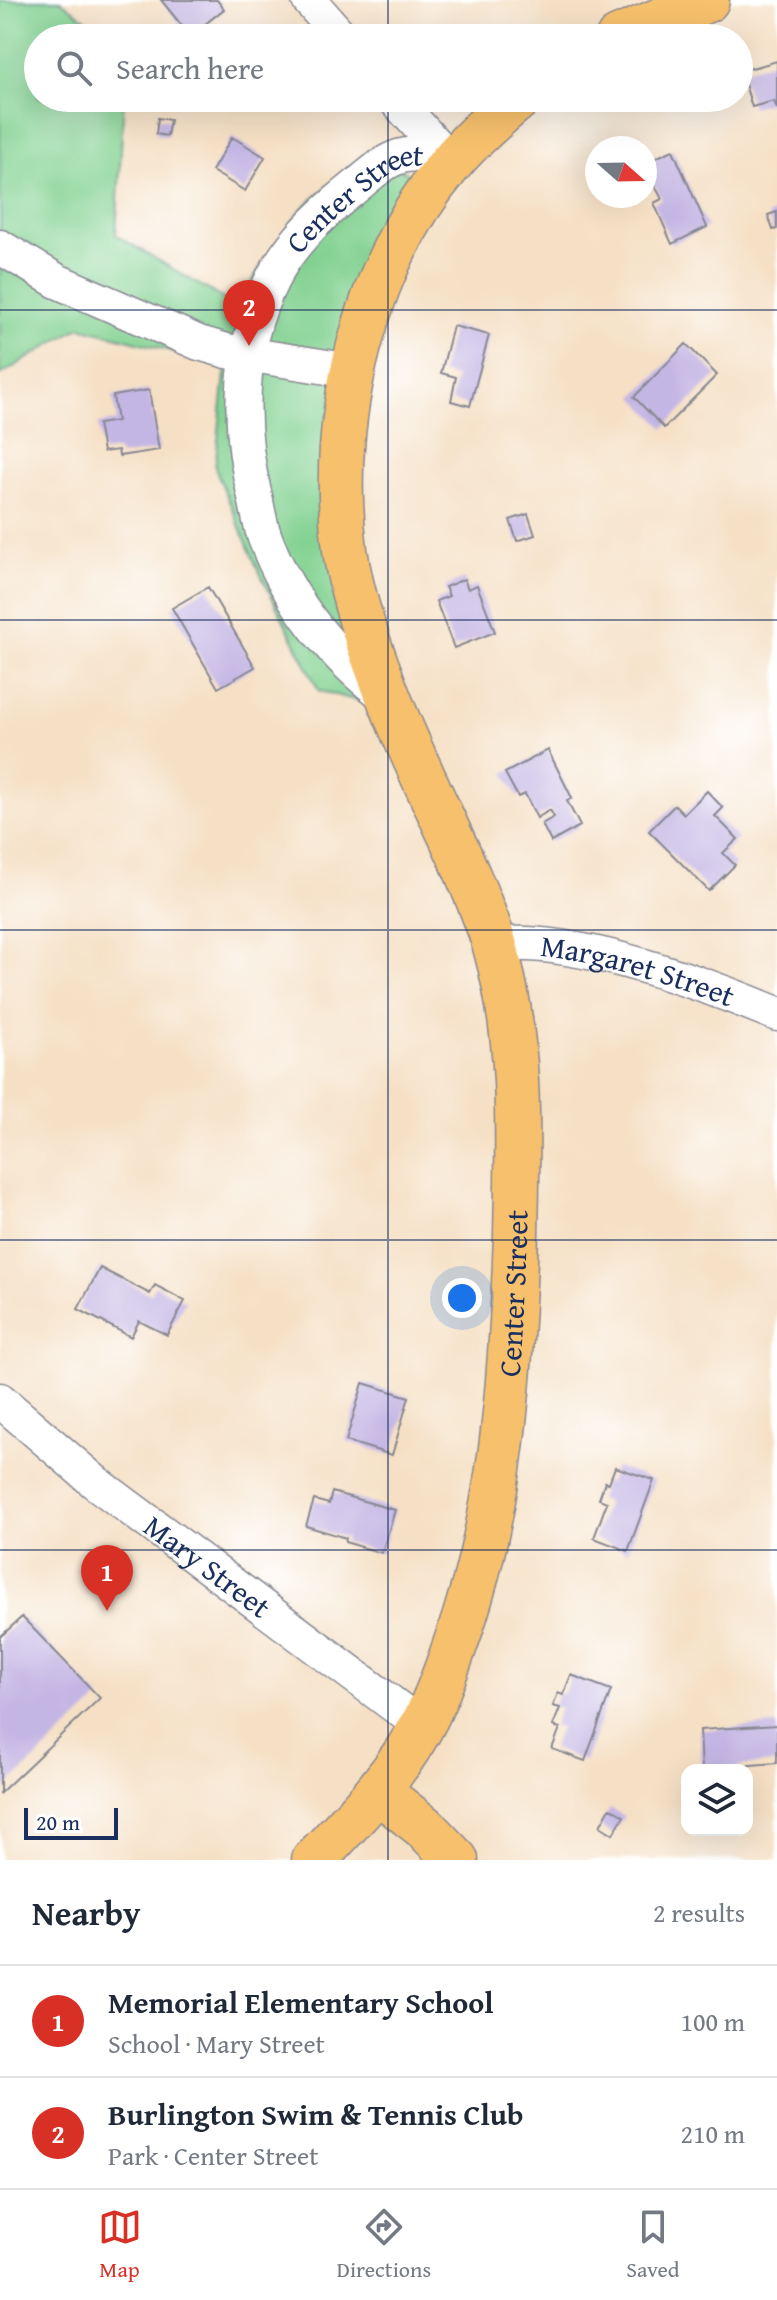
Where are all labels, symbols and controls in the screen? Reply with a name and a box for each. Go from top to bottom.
search box [24,24,753,112]
icon: search [52,46,96,90]
text: Search here [116,46,264,90]
street label: Center Street [275,132,425,262]
north arrow [585,136,657,208]
pin: 2 [223,280,275,346]
street label: Margaret Street [538,923,741,1017]
street label: Center Street [487,1209,539,1378]
your location [442,1278,482,1318]
street label: Mary Street [135,1504,281,1628]
pin: 1 [81,1545,133,1611]
map controls [681,1764,753,1836]
button: layers [681,1764,753,1836]
scale bar [24,1804,118,1840]
text: 20 m [36,1806,80,1838]
text: Nearby [32,1888,141,1937]
text: 2 results [653,1893,745,1932]
text: Memorial Elementary School [108,1980,493,2024]
text: 1 [51,2002,65,2041]
text: 100 m [680,2002,745,2041]
text: School · Mary Street [108,2024,325,2063]
text: Burlington Swim & Tennis Club [108,2092,523,2136]
text: 2 [51,2114,65,2153]
text: 210 m [680,2114,745,2153]
text: Park · Center Street [108,2136,318,2175]
tab: Map [98,2205,142,2285]
tab: Directions [337,2205,431,2285]
tab: Saved [626,2205,679,2285]

